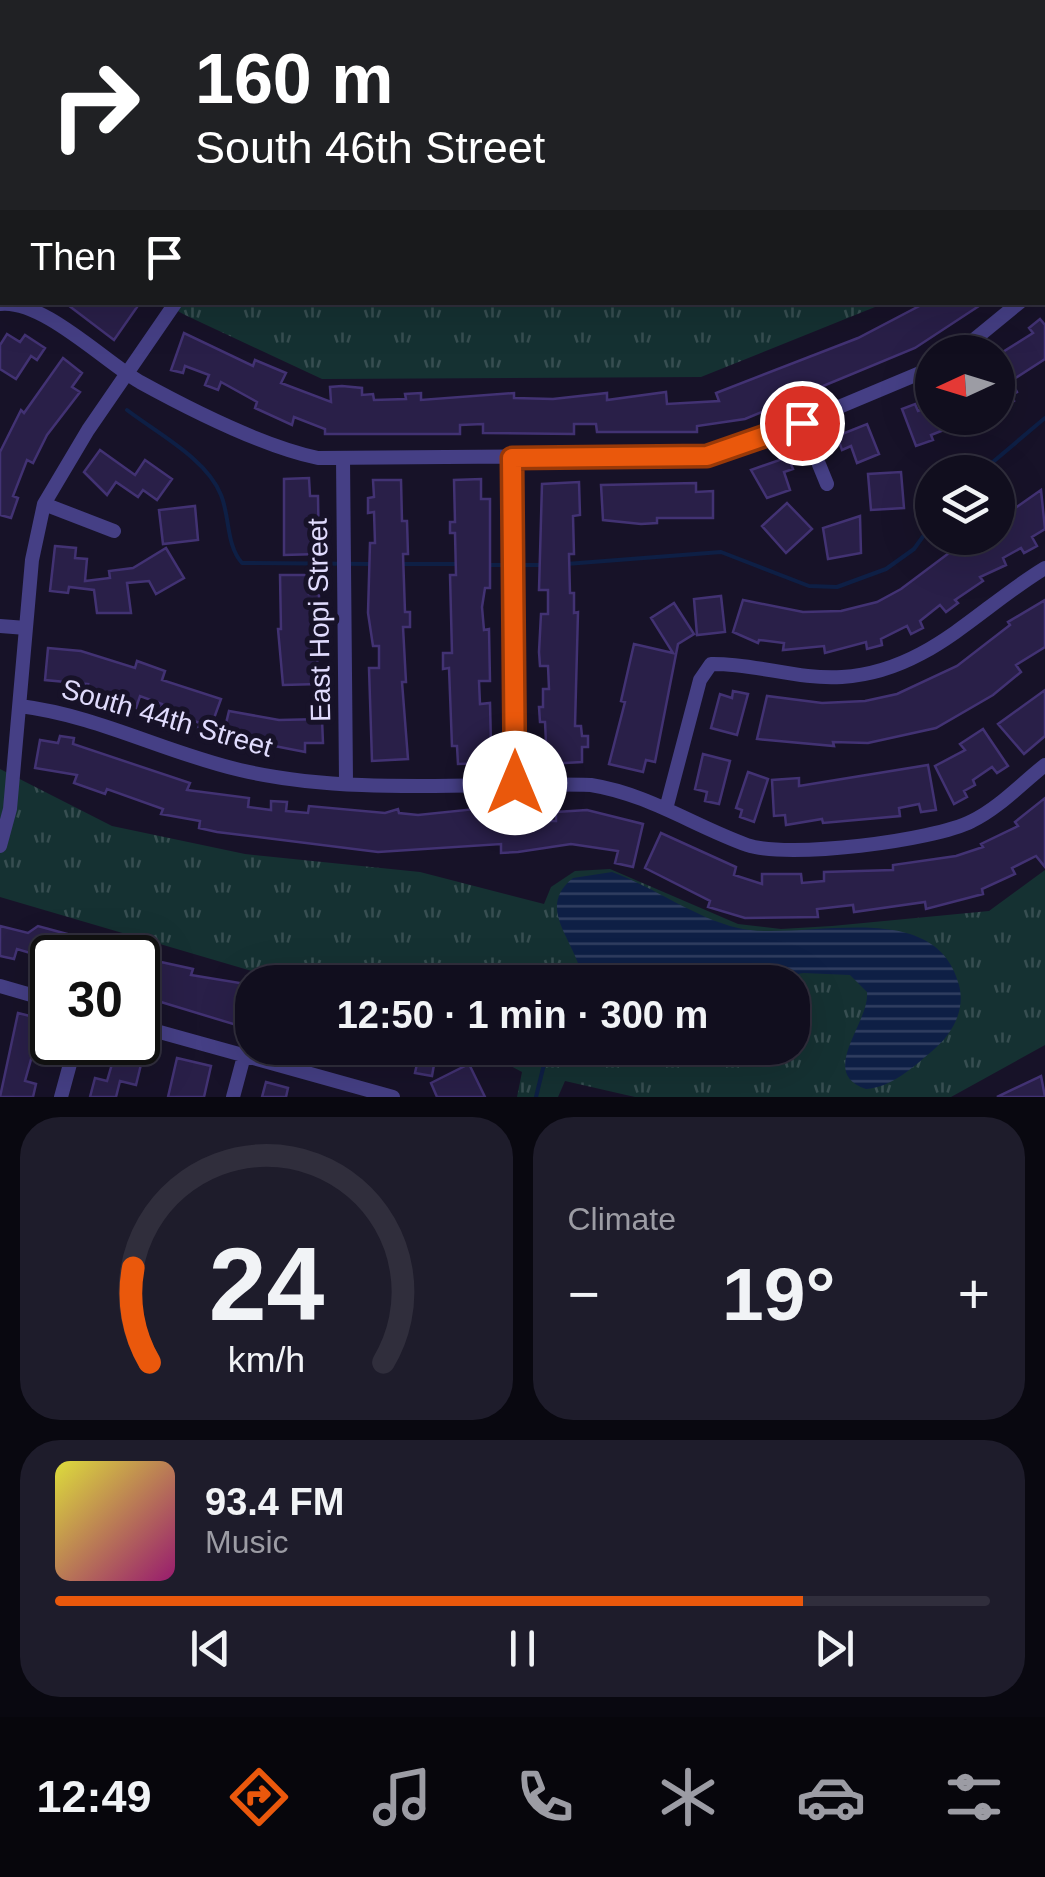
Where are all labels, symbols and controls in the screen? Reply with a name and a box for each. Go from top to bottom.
icon: right [30,40,160,170]
text: 160 m [195,40,393,118]
text: South 46th Street [195,122,545,173]
icon: arrive [137,230,192,285]
text: Then [30,236,117,278]
north arrow [915,335,1015,435]
map controls [915,335,1015,555]
pin [760,381,845,466]
icon: arrive [775,396,830,451]
button: layers [915,455,1015,555]
street label: East Hopi Street [302,518,336,722]
street label: South 44th Street [58,673,276,763]
position arrow [463,731,567,835]
speed limit sign: 30 [30,935,160,1065]
text: 12:50 · 1 min · 300 m [337,994,708,1036]
text: Climate [568,1201,676,1237]
text: 24 [208,1226,324,1342]
text: 19° [722,1252,835,1336]
text: − [568,1263,600,1325]
text: + [958,1263,990,1325]
text: km/h [228,1340,305,1380]
text: 93.4 FM [205,1481,344,1523]
text: Music [205,1524,289,1560]
icon: previous [183,1621,238,1676]
icon: pause [495,1621,550,1676]
icon: next [807,1621,862,1676]
icon: directions [224,1762,294,1832]
icon: music [367,1762,437,1832]
icon: phone [510,1762,580,1832]
icon: climate [653,1762,723,1832]
icon: car [796,1762,866,1832]
icon: filters [939,1762,1009,1832]
text: 12:49 [36,1771,152,1822]

